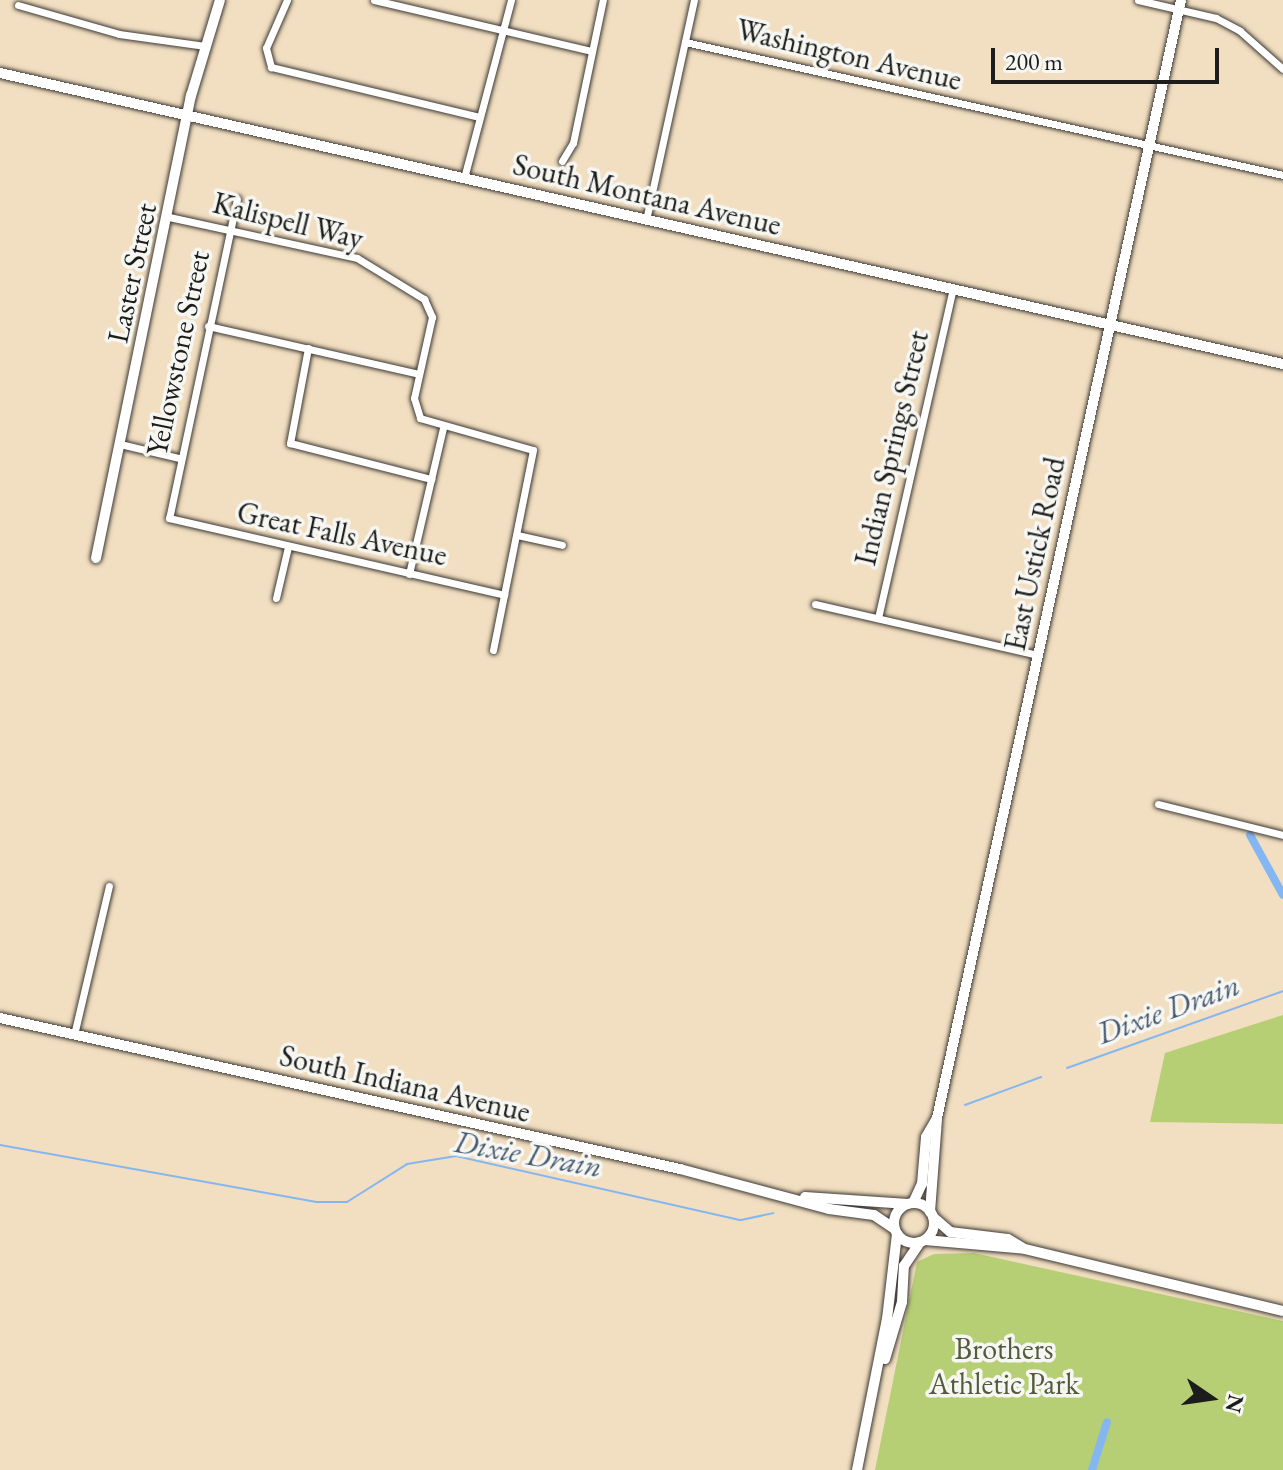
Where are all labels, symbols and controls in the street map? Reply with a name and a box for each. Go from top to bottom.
street label: Washington Avenue [733,12,965,98]
scale bar [995,32,1223,82]
text: 200 m [1005,46,1063,77]
street label: South Montana Avenue [510,147,784,243]
street label: Kalispell Way [209,185,367,257]
street label: Laster Street [100,200,164,346]
street label: Yellowstone Street [139,247,217,459]
street label: Indian Springs Street [847,327,937,569]
street label: East Ustick Road [997,454,1073,654]
street label: Great Falls Avenue [234,494,450,574]
water label: Dixie Drain [1091,965,1245,1053]
street label: South Indiana Avenue [276,1038,534,1130]
water label: Dixie Drain [451,1122,605,1186]
park label: Brothers Athletic Park [929,1331,1079,1402]
north arrow [1171,1358,1251,1438]
text: N [1219,1392,1251,1415]

